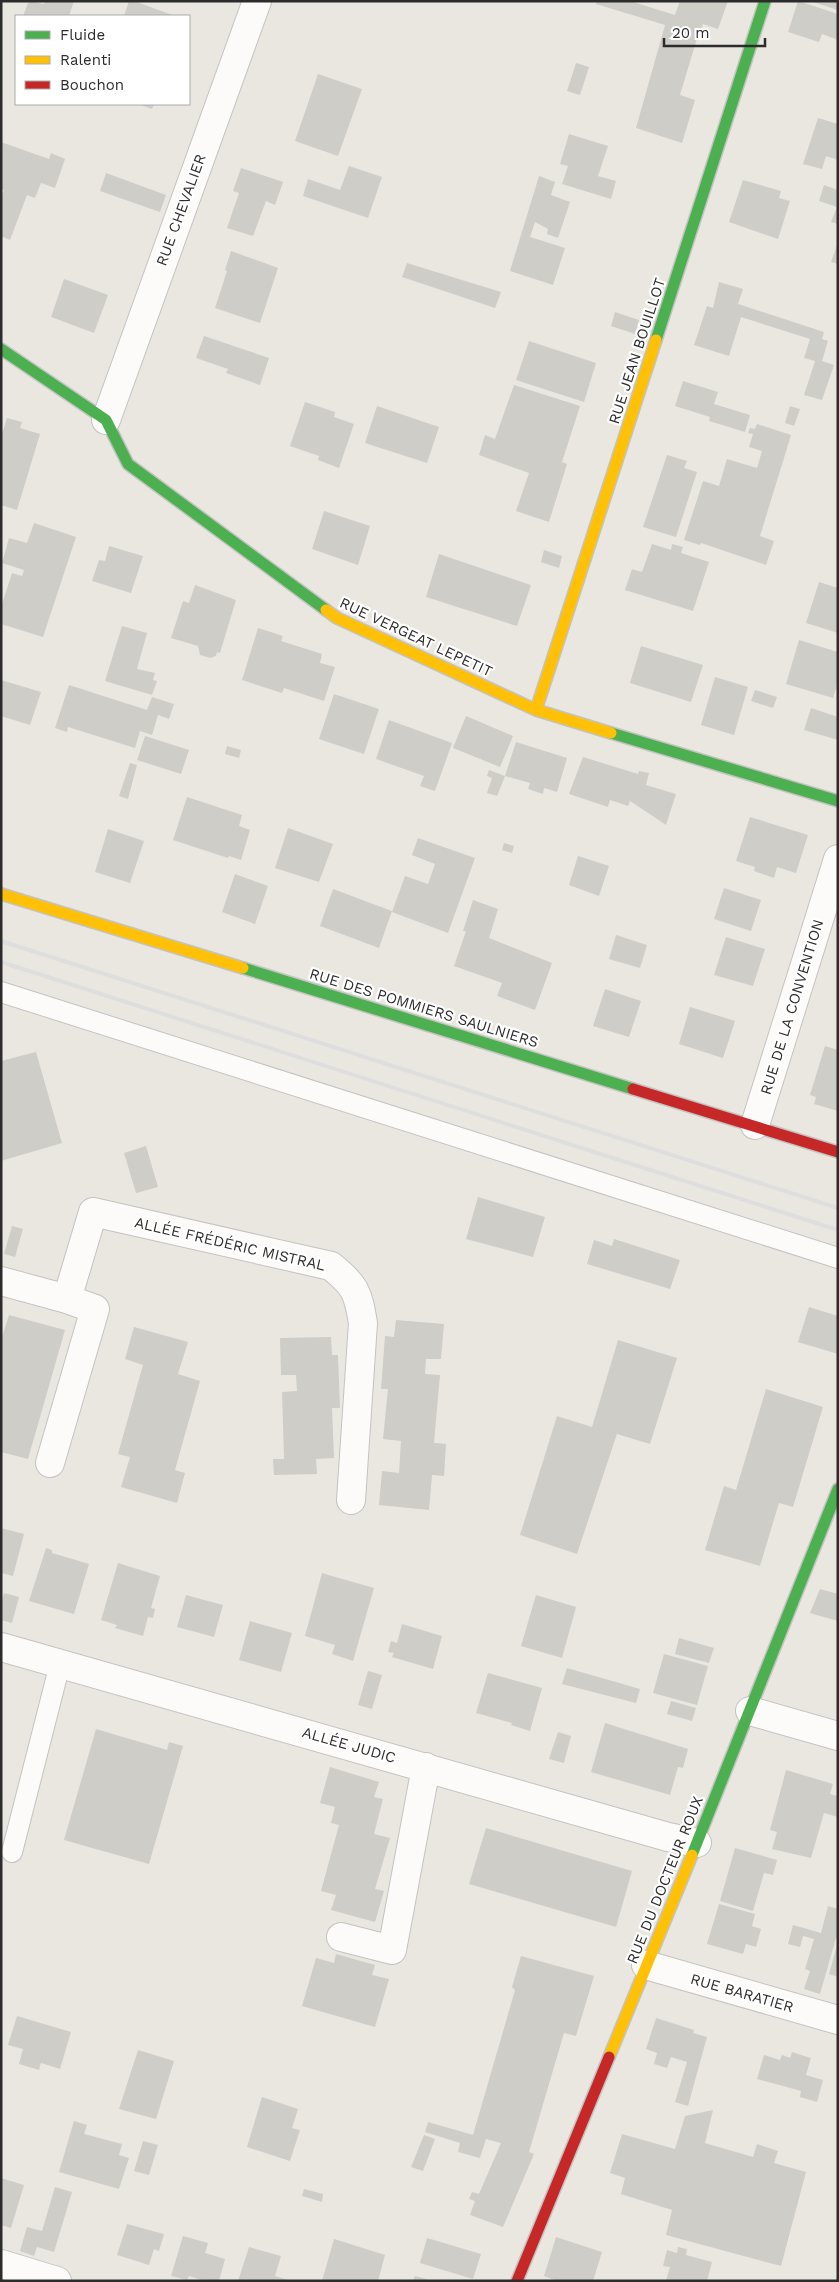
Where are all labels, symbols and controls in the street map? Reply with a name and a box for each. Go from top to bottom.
legend [15,15,190,105]
scale bar [664,15,765,47]
text: 20 m [672,24,710,42]
text: Fluide [60,26,105,44]
text: Ralenti [60,51,111,69]
text: Bouchon [60,76,124,94]
street label: RUE CHEVALIER [152,152,210,268]
street label: RUE JEAN BOUILLOT [605,276,669,426]
street label: RUE VERGEAT LEPETIT [337,594,495,680]
street label: RUE DE LA CONVENTION [757,917,827,1097]
street label: RUE DES POMMIERS SAULNIERS [307,965,541,1051]
street label: ALLÉE FRÉDÉRIC MISTRAL [133,1213,327,1275]
street label: ALLÉE JUDIC [300,1723,398,1767]
street label: RUE DU DOCTEUR ROUX [623,1794,707,1966]
street label: RUE BARATIER [688,1970,796,2016]

